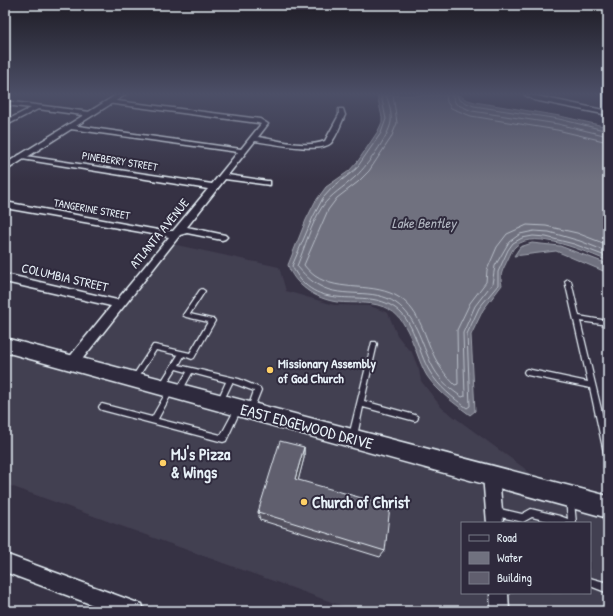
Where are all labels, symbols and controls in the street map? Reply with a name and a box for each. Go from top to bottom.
street label: PINEBERRY STREET [81,148,160,174]
street label: ATLANTA AVENUE [125,194,193,272]
street label: TANGERINE STREET [53,195,132,223]
water label: Lake Bentley [392,213,458,233]
street label: COLUMBIA STREET [20,258,111,296]
place label: Missionary Assembly of God Church [278,354,376,387]
marker: Missionary Assembly of God Church [265,365,275,375]
street label: EAST EDGEWOOD DRIVE [238,398,376,454]
place label: MJ's Pizza & Wings [171,443,231,484]
marker: MJ's Pizza & Wings [158,458,168,468]
place label: Church of Christ [312,491,410,513]
marker: Church of Christ [299,497,309,507]
legend [461,522,591,594]
text: Road [497,529,517,546]
text: Water [497,549,523,566]
text: Building [497,569,532,586]

